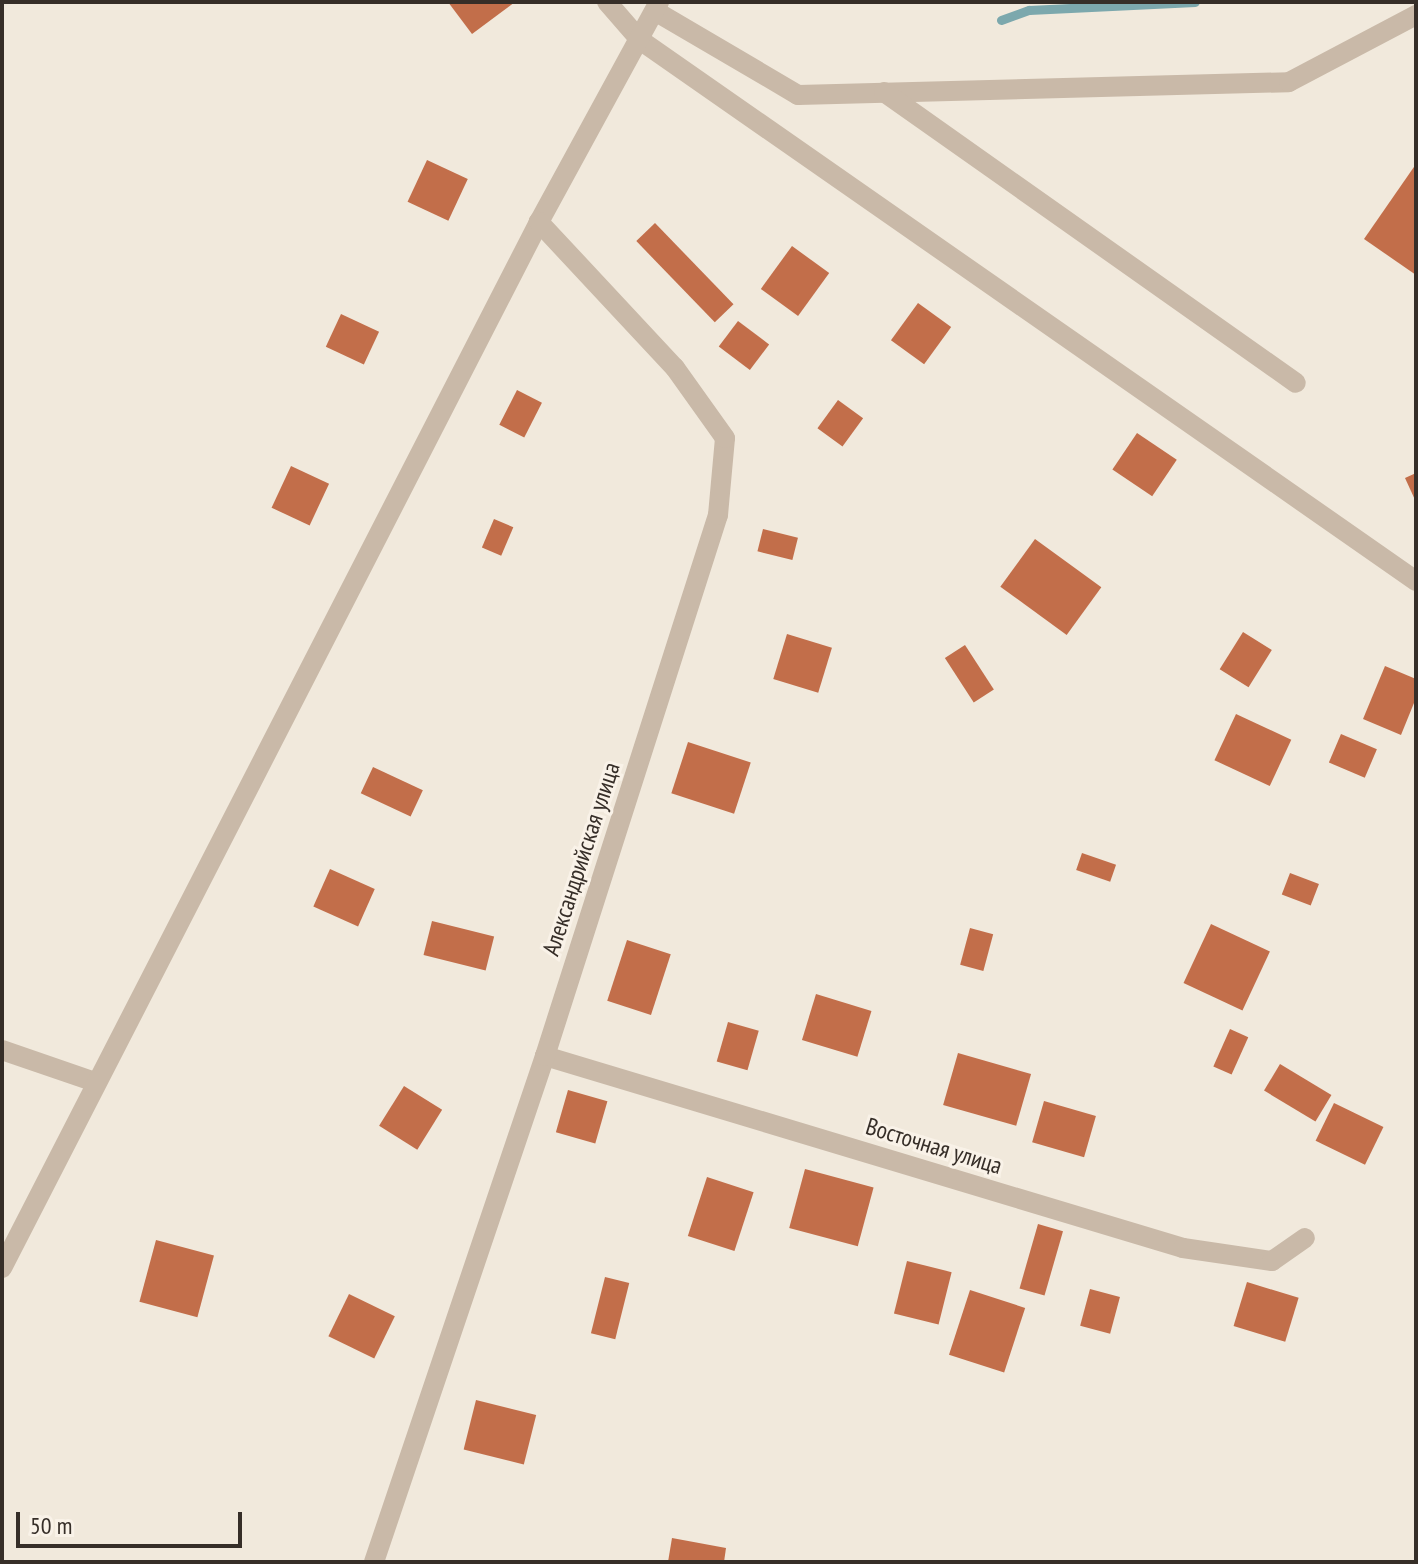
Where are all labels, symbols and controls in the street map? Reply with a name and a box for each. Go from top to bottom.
street label: Александрийская улица [536,759,626,959]
street label: Восточная улица [862,1112,1006,1180]
scale bar [20,1496,246,1546]
text: 50 m [30,1510,72,1541]

